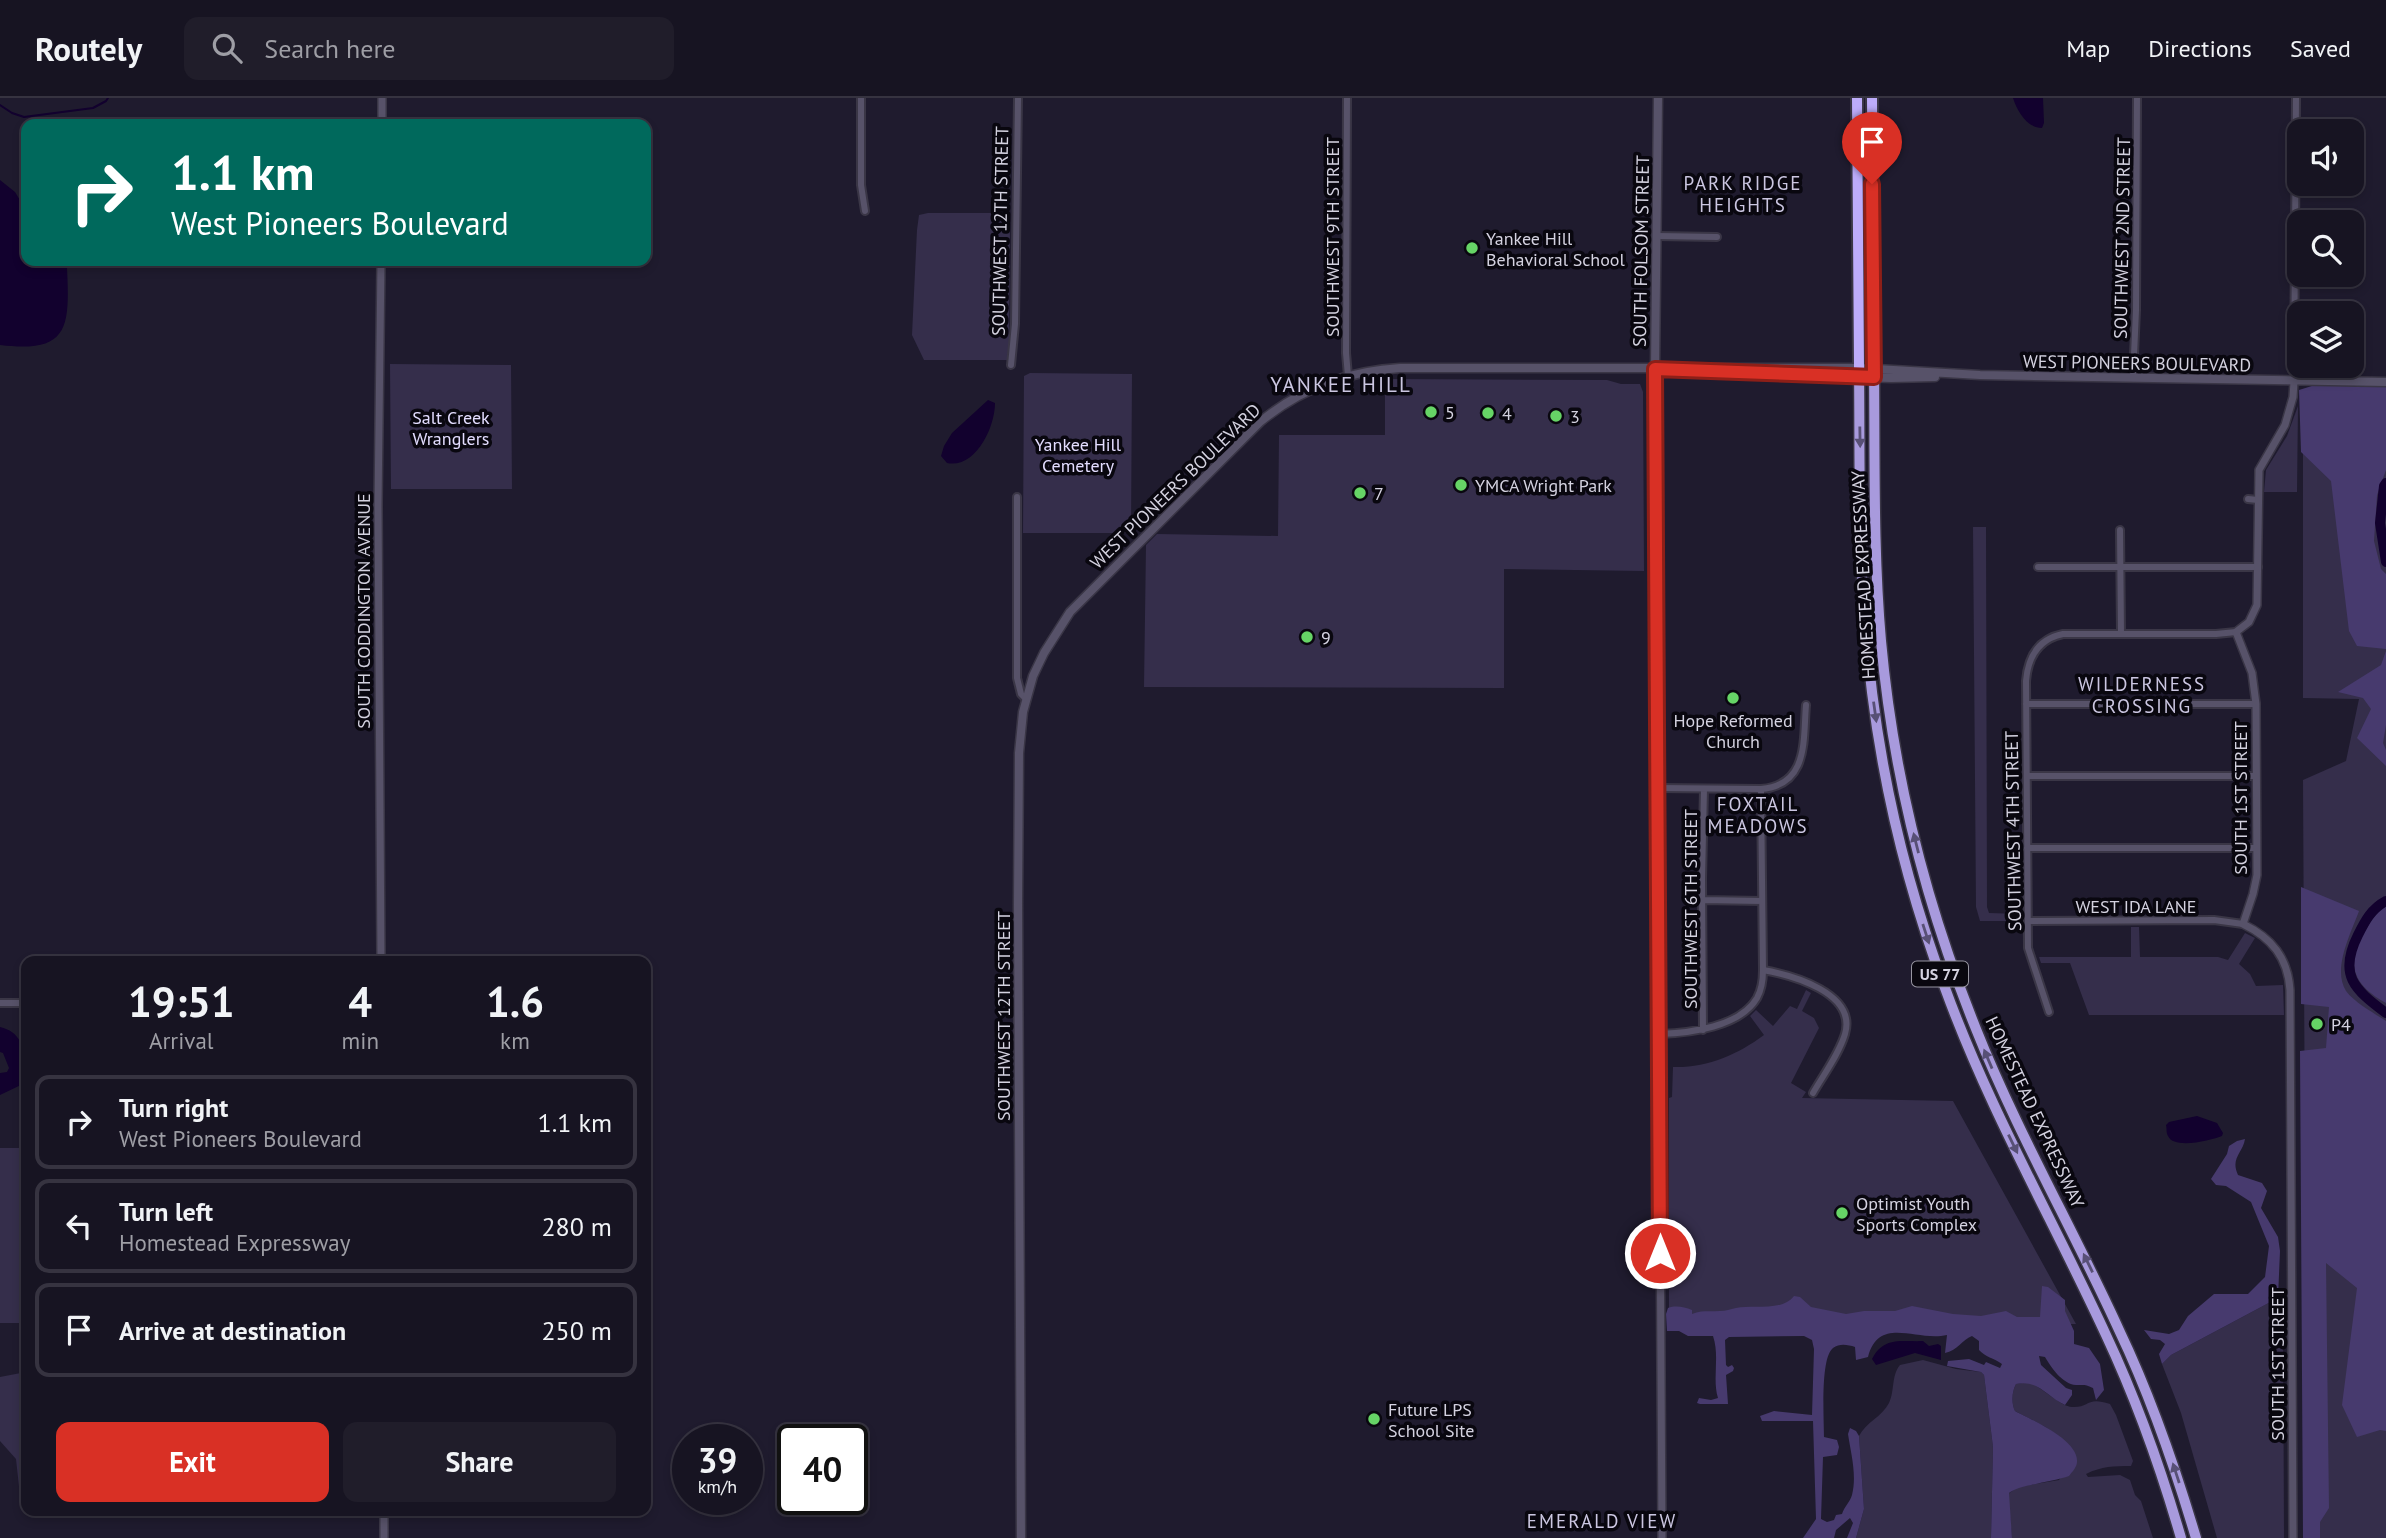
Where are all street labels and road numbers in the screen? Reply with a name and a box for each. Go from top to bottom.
street label: SOUTHWEST 12TH STREET [987,126,1013,336]
street label: SOUTHWEST 9TH STREET [1321,137,1344,337]
street label: SOUTHWEST 2ND STREET [2109,137,2135,339]
street label: SOUTH FOLSOM STREET [1628,155,1654,347]
street label: WEST PIONEERS BOULEVARD [2023,350,2251,376]
street label: WEST PIONEERS BOULEVARD [1085,398,1265,574]
street label: HOMESTEAD EXPRESSWAY [1846,470,1880,680]
street label: SOUTH CODDINGTON AVENUE [352,493,375,729]
street label: SOUTH 1ST STREET [2229,721,2252,875]
street label: SOUTHWEST 4TH STREET [2000,731,2026,931]
street label: SOUTHWEST 6TH STREET [1679,809,1702,1009]
street label: WEST IDA LANE [2075,895,2197,918]
street label: SOUTHWEST 12TH STREET [992,911,1015,1121]
road number: US 77 [1912,961,1968,986]
street label: HOMESTEAD EXPRESSWAY [1980,1013,2090,1211]
street label: SOUTH 1ST STREET [2266,1287,2289,1441]

